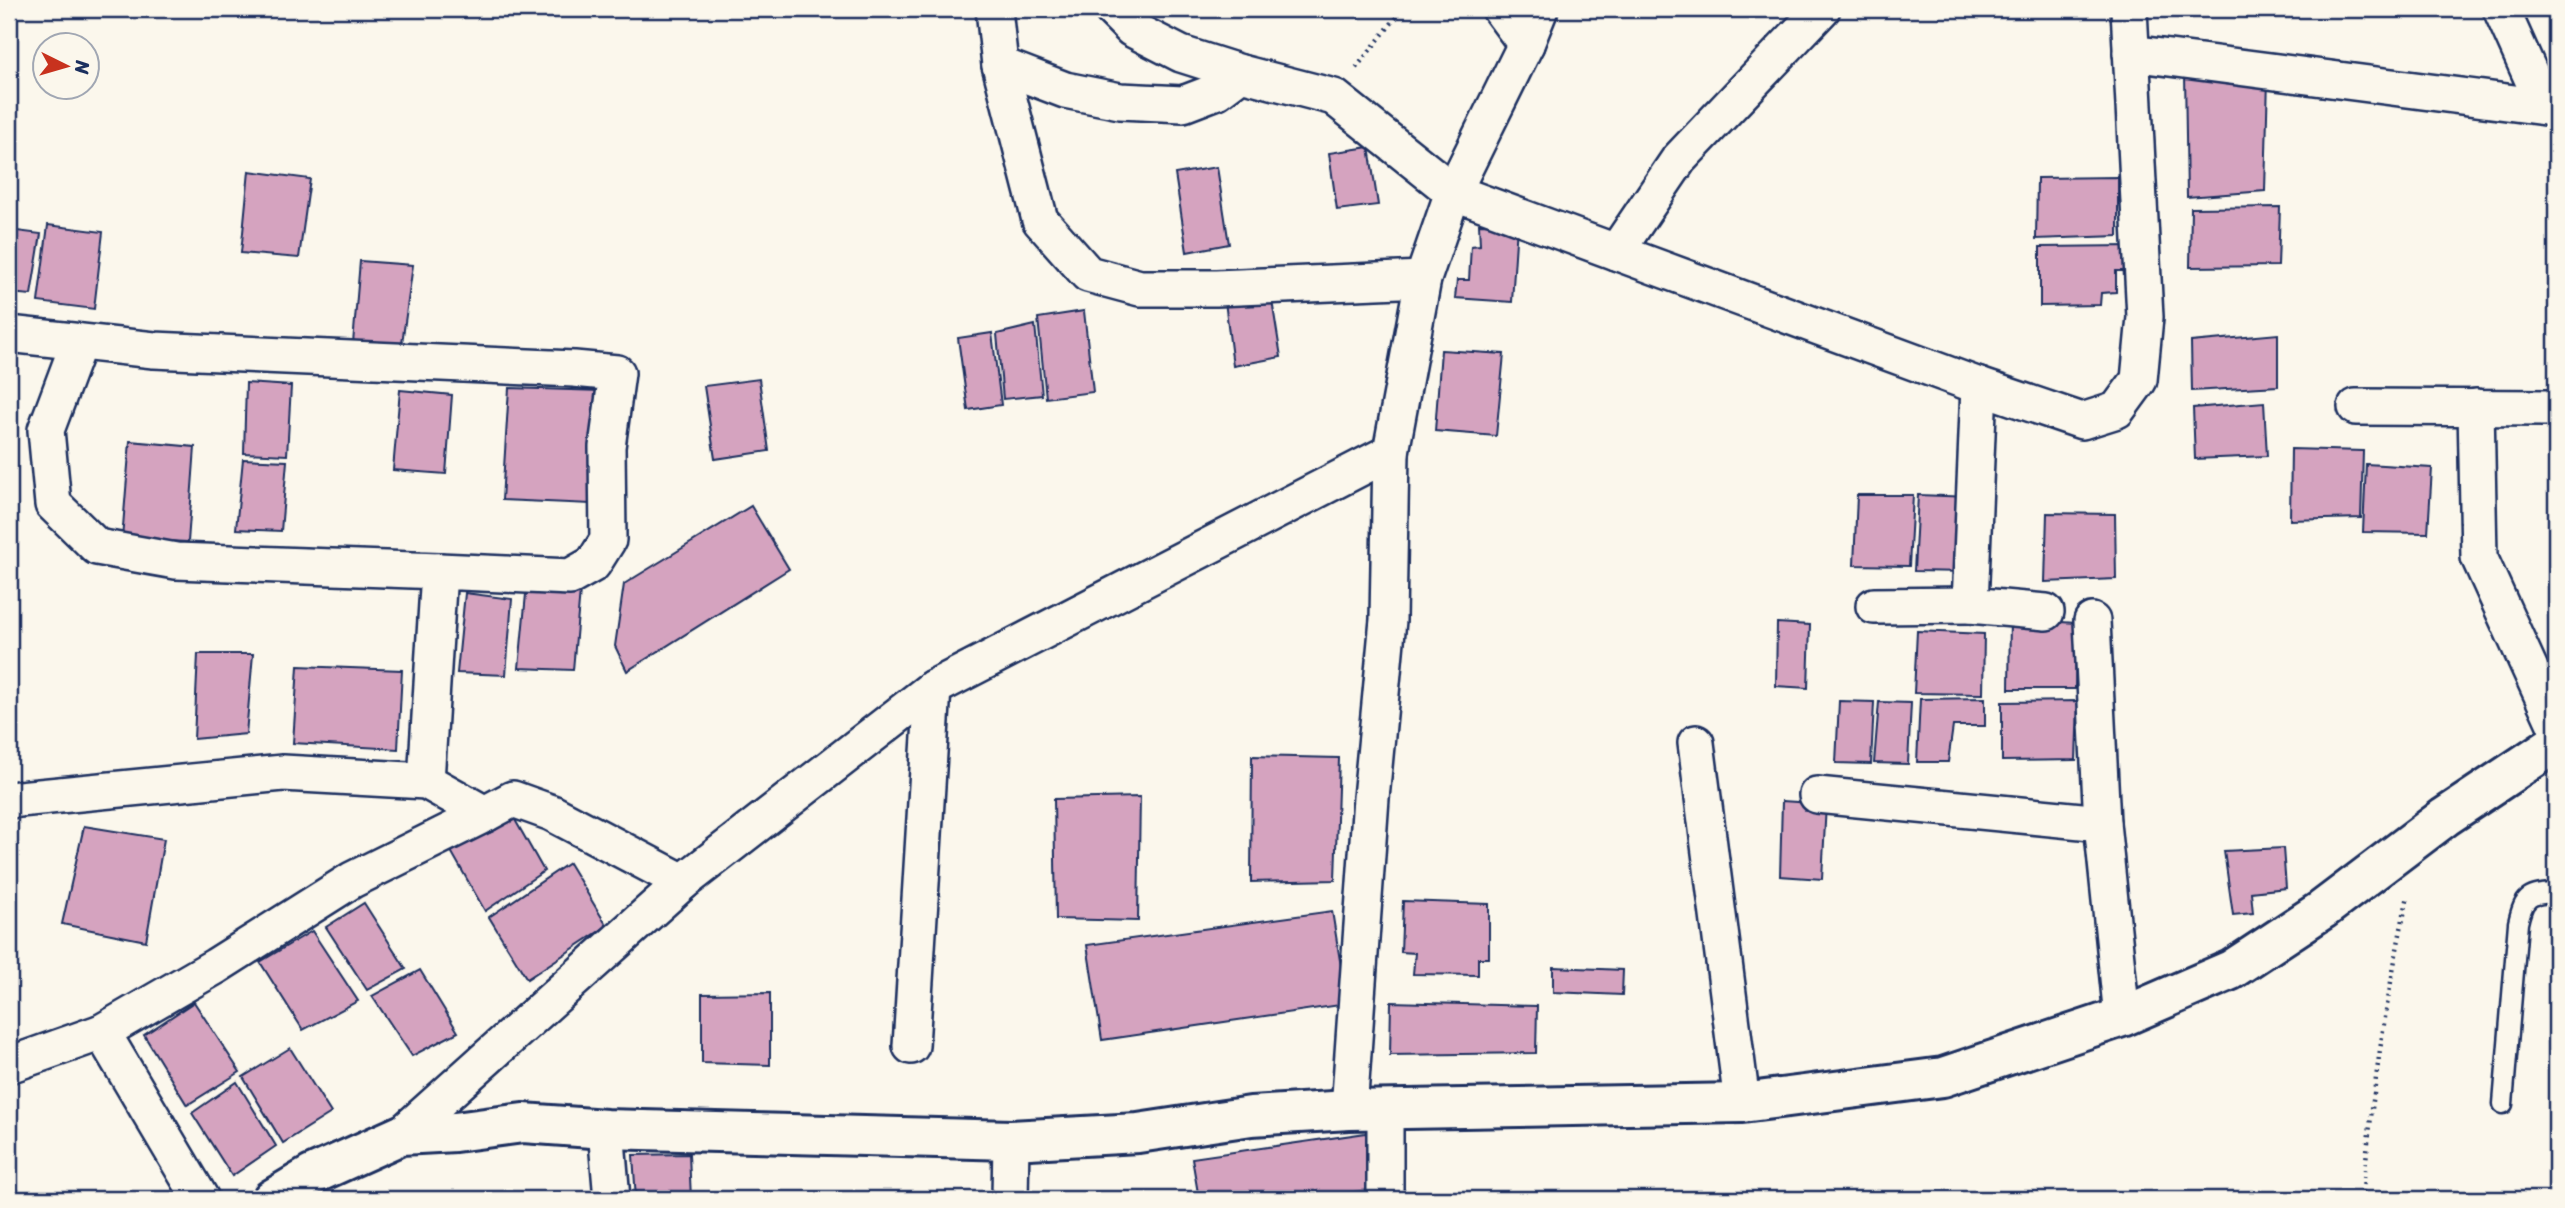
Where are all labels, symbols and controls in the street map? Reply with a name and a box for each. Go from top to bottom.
north arrow [32,32,102,102]
text: N [65,58,100,76]

